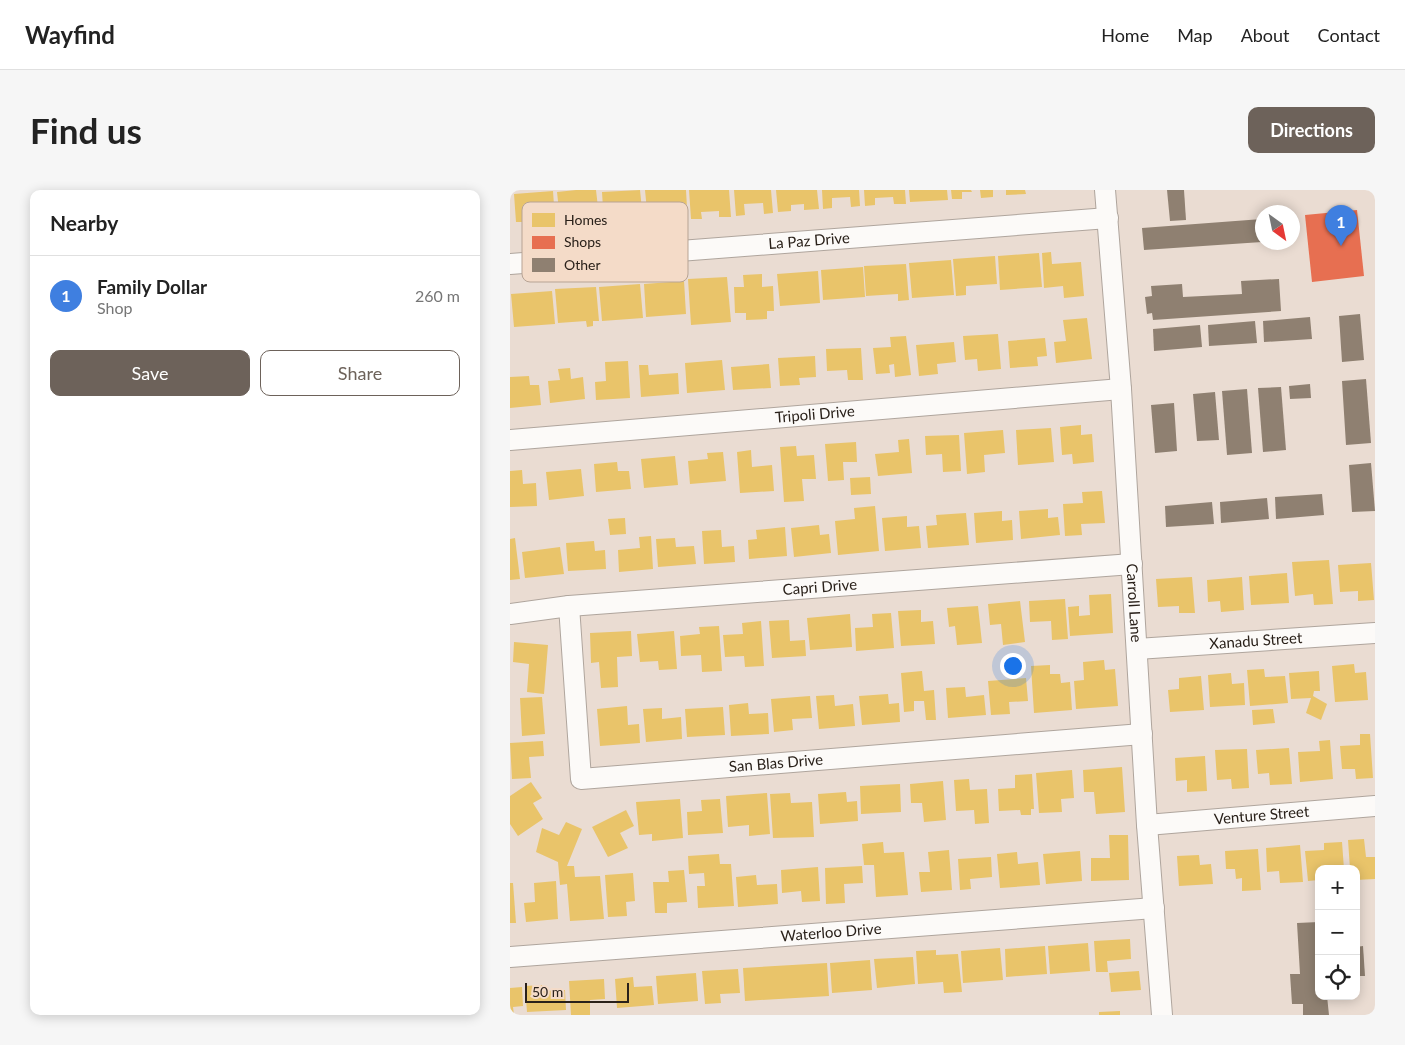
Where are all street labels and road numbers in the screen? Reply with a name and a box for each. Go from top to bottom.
street label: La Paz Drive [768,228,851,252]
street label: Tripoli Drive [774,401,856,426]
street label: Carroll Lane [1123,563,1146,643]
street label: Capri Drive [782,575,858,598]
street label: Xanadu Street [1209,628,1303,652]
street label: San Blas Drive [728,750,824,775]
street label: Venture Street [1213,801,1310,827]
street label: Waterloo Drive [780,919,882,944]

